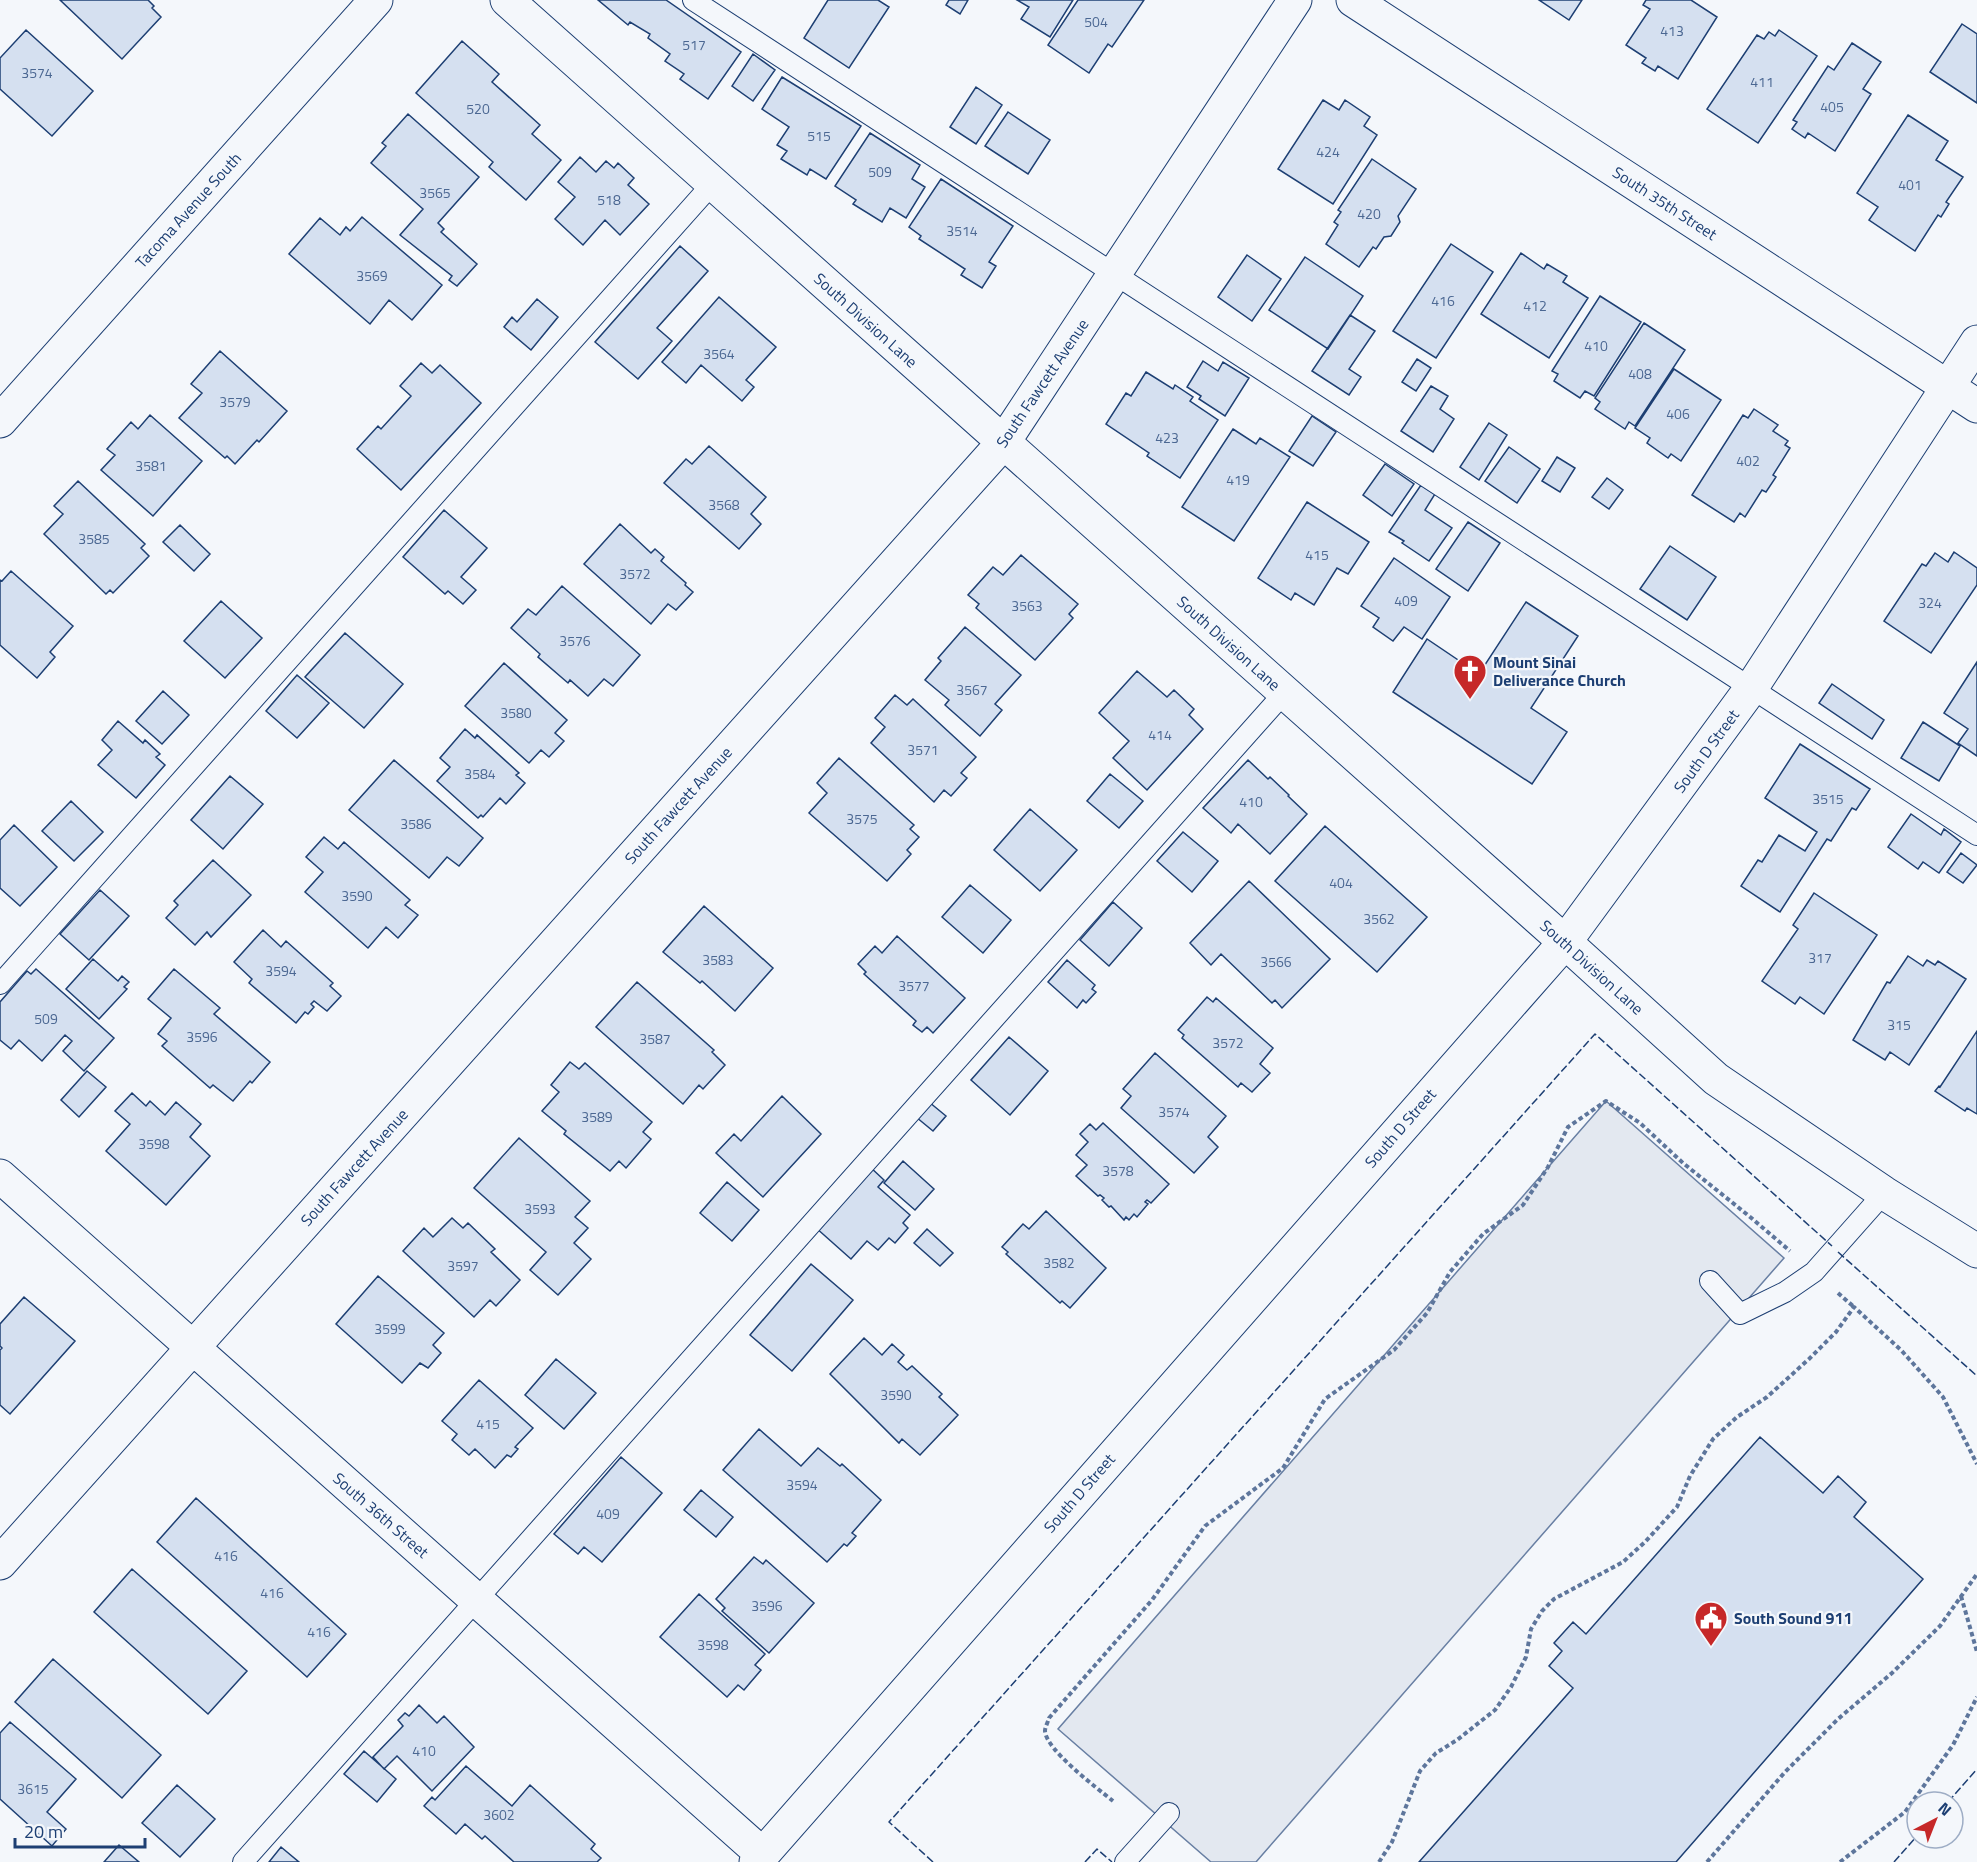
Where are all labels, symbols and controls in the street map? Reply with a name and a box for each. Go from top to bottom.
house number: 504 [1084,11,1108,32]
house number: 413 [1660,20,1684,41]
house number: 517 [682,34,706,55]
house number: 3574 [21,62,53,83]
house number: 411 [1750,71,1774,92]
house number: 405 [1820,96,1844,117]
house number: 520 [466,98,490,119]
house number: 515 [807,125,831,146]
house number: 424 [1316,141,1340,162]
street label: Tacoma Avenue South [129,147,247,273]
street label: South 35th Street [1608,160,1722,246]
house number: 509 [868,161,892,182]
house number: 401 [1898,174,1922,195]
house number: 3565 [419,182,451,203]
house number: 518 [597,189,621,210]
house number: 420 [1357,203,1381,224]
house number: 3514 [946,220,978,241]
house number: 3569 [356,265,388,286]
street label: South Division Lane [809,267,923,373]
house number: 416 [1431,290,1455,311]
house number: 412 [1523,295,1547,316]
street label: South Fawcett Avenue [990,314,1094,452]
house number: 410 [1584,335,1608,356]
house number: 3564 [703,343,735,364]
house number: 408 [1628,363,1652,384]
house number: 3579 [219,391,251,412]
house number: 406 [1666,403,1690,424]
house number: 423 [1155,427,1179,448]
house number: 402 [1736,450,1760,471]
house number: 3581 [135,455,167,476]
house number: 419 [1226,469,1250,490]
house number: 3568 [708,494,740,515]
house number: 3585 [78,528,110,549]
house number: 415 [1305,544,1329,565]
house number: 3572 [619,563,651,584]
street label: South Division Lane [1172,590,1286,696]
house number: 409 [1394,590,1418,611]
house number: 324 [1918,592,1942,613]
house number: 3563 [1011,595,1043,616]
house number: 3576 [559,630,591,651]
place label: Mount Sinai Deliverance Church [1493,650,1626,692]
church icon: Mount Sinai Deliverance Church [1452,653,1488,700]
house number: 3567 [956,679,988,700]
house number: 3580 [500,702,532,723]
street label: South D Street [1667,704,1745,798]
house number: 414 [1148,724,1172,745]
house number: 3571 [907,739,939,760]
street label: South Fawcett Avenue [619,741,737,869]
house number: 3584 [464,763,496,784]
house number: 3515 [1812,788,1844,809]
house number: 410 [1239,791,1263,812]
house number: 3575 [846,808,878,829]
house number: 3586 [400,813,432,834]
house number: 404 [1329,872,1353,893]
house number: 3590 [341,885,373,906]
house number: 3562 [1363,908,1395,929]
street label: South Division Lane [1535,914,1649,1020]
house number: 317 [1808,947,1832,968]
house number: 3583 [702,949,734,970]
house number: 3566 [1260,951,1292,972]
house number: 3594 [265,960,297,981]
house number: 3577 [898,975,930,996]
house number: 509 [34,1008,58,1029]
house number: 315 [1887,1014,1911,1035]
house number: 3596 [186,1026,218,1047]
house number: 3587 [639,1028,671,1049]
house number: 3572 [1212,1032,1244,1053]
street label: South D Street [1359,1083,1442,1173]
house number: 3574 [1158,1101,1190,1122]
street label: South Fawcett Avenue [295,1103,413,1231]
house number: 3589 [581,1106,613,1127]
house number: 3598 [138,1133,170,1154]
house number: 3578 [1102,1160,1134,1181]
house number: 3593 [524,1198,556,1219]
house number: 3582 [1043,1252,1075,1273]
house number: 3597 [447,1255,479,1276]
house number: 3599 [374,1318,406,1339]
house number: 3590 [880,1384,912,1405]
house number: 415 [476,1413,500,1434]
street label: South D Street [1038,1448,1121,1538]
street label: South 36th Street [328,1466,435,1564]
house number: 3594 [786,1474,818,1495]
house number: 409 [596,1503,620,1524]
house number: 416 [214,1545,238,1566]
house number: 416 [260,1582,284,1603]
house number: 3596 [751,1595,783,1616]
public building icon: South Sound 911 [1693,1600,1729,1647]
place label: South Sound 911 [1734,1606,1852,1630]
house number: 416 [307,1621,331,1642]
house number: 3598 [697,1634,729,1655]
house number: 410 [412,1740,436,1761]
house number: 3615 [17,1778,49,1799]
north arrow [1905,1790,1965,1850]
text: N [1933,1796,1957,1821]
house number: 3602 [483,1804,515,1825]
scale bar [15,1811,146,1849]
text: 20 m [24,1818,63,1845]

